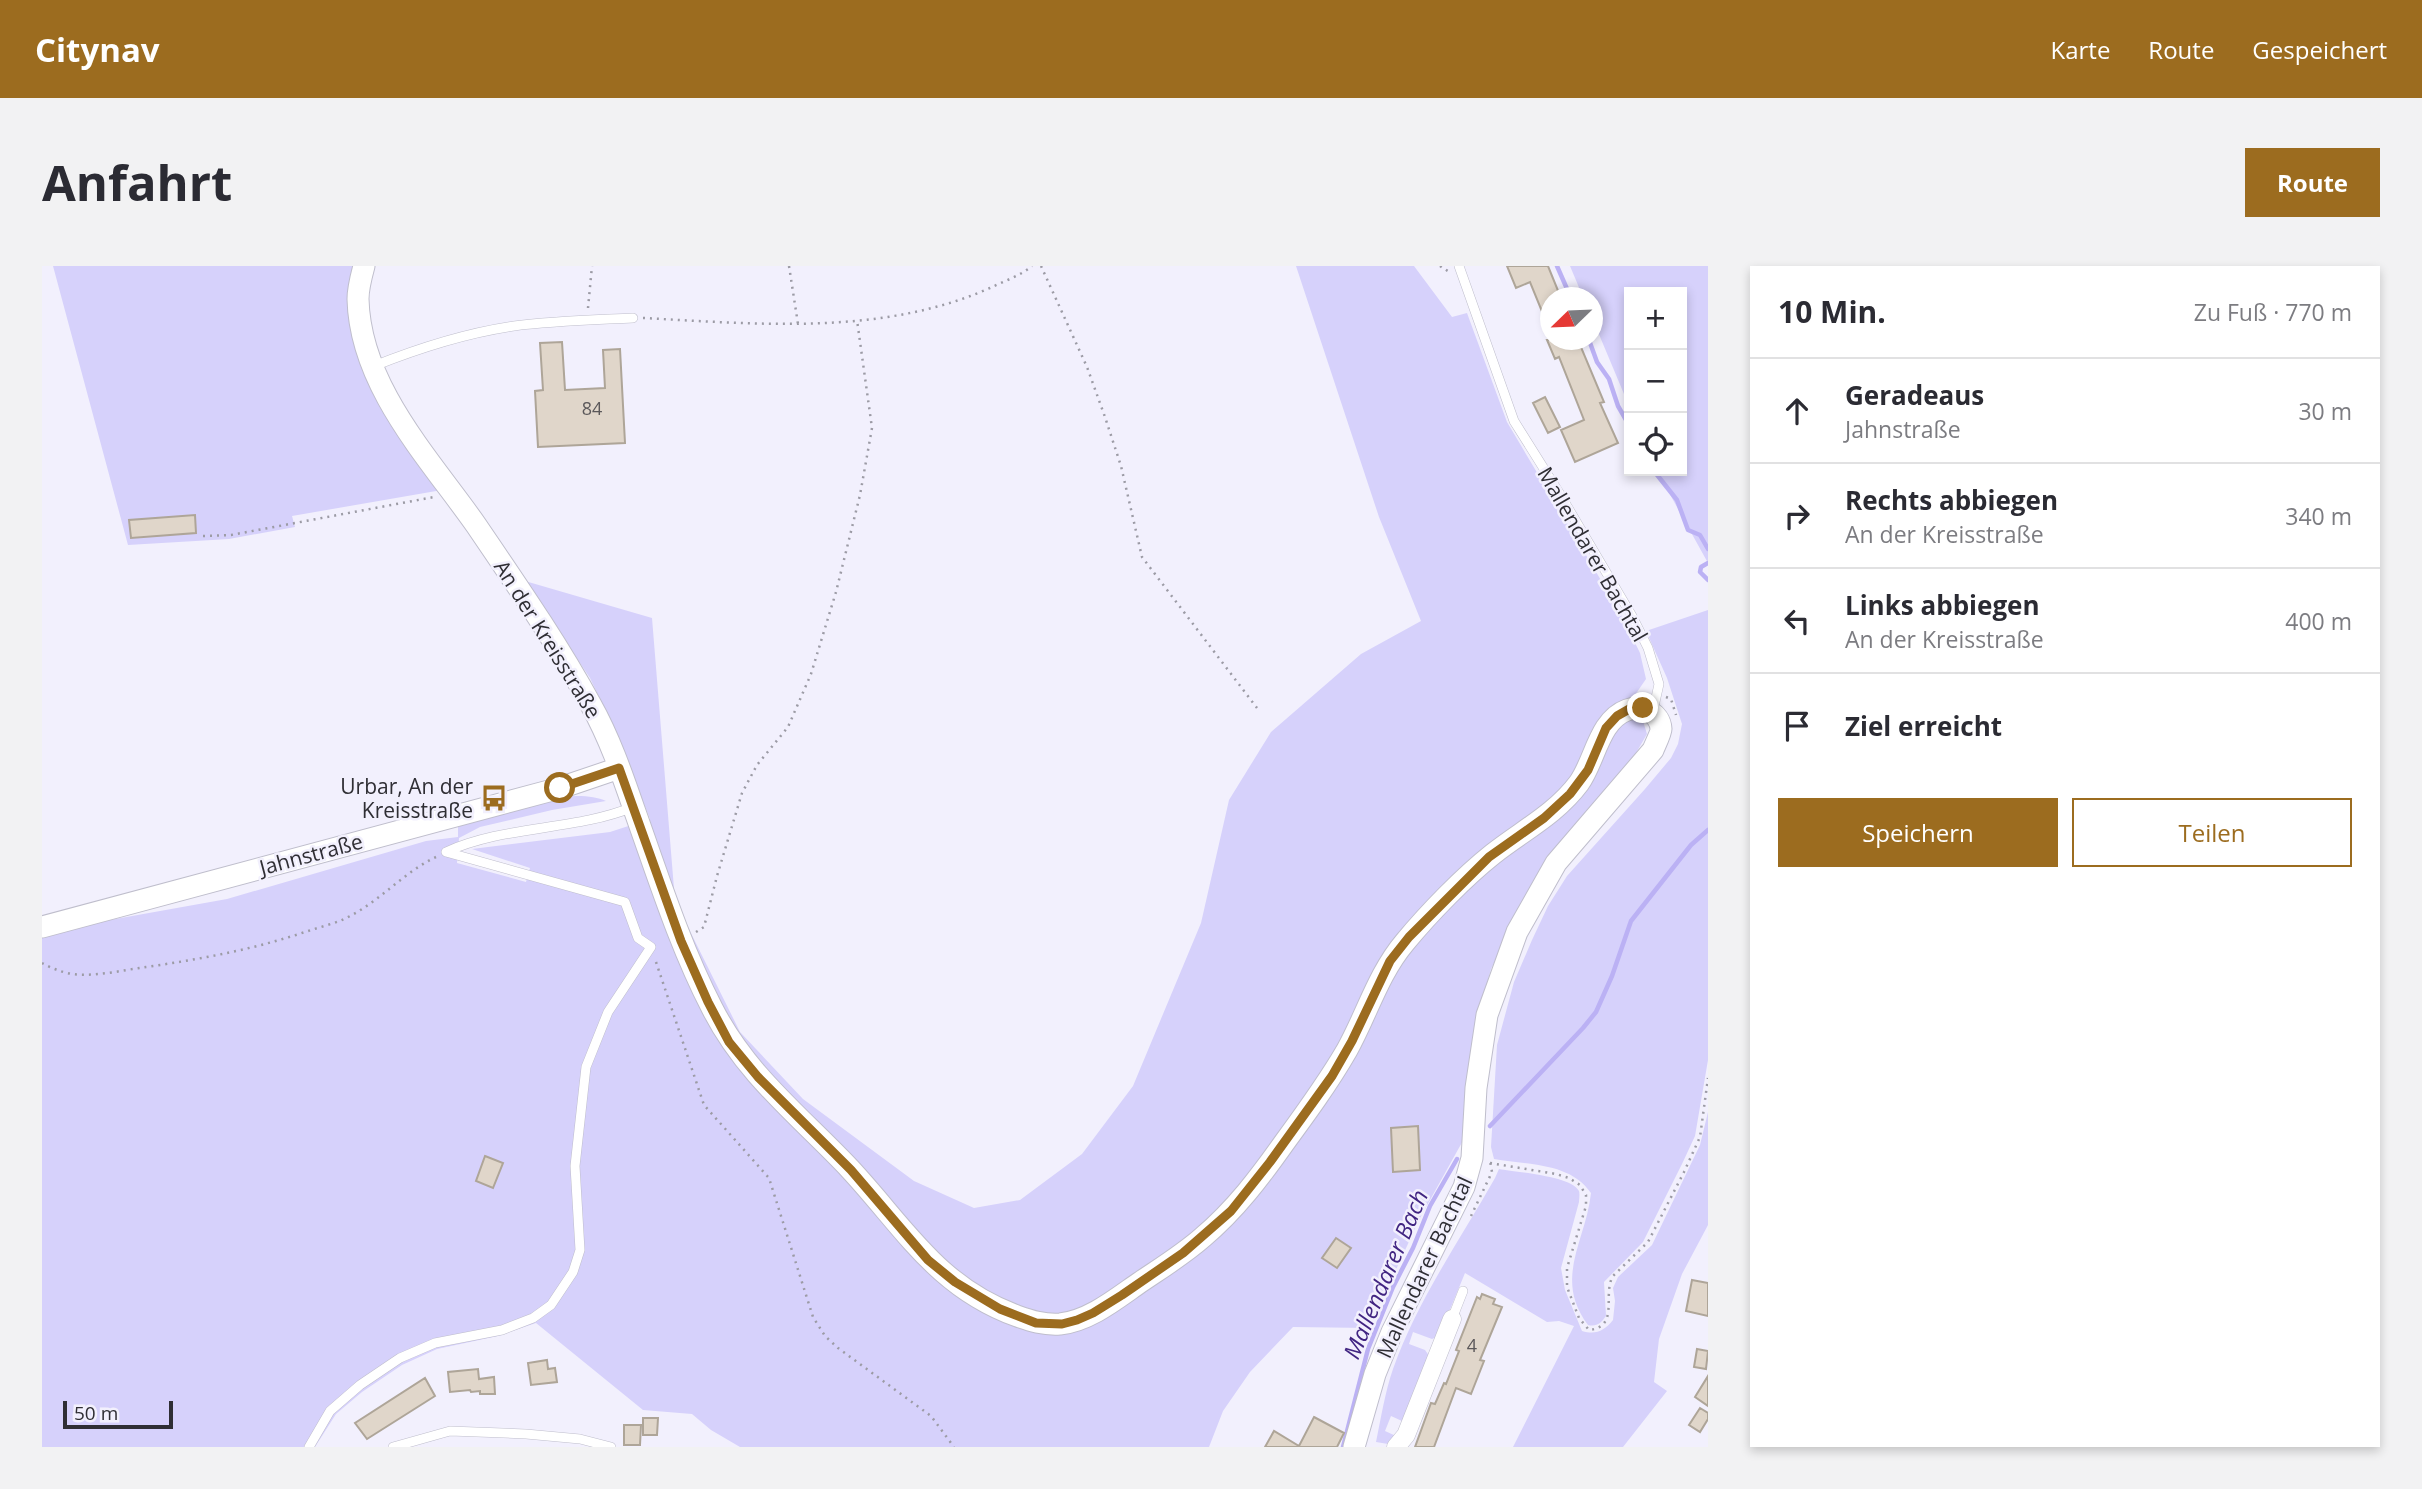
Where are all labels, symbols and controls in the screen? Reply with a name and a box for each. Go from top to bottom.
text: Citynav [35,27,160,72]
text: Karte [2050,33,2110,66]
text: Route [2148,33,2214,66]
text: Gespeichert [2252,33,2387,66]
button: Route [2245,148,2380,217]
text: Anfahrt [42,149,232,215]
north arrow [1540,287,1603,350]
map controls [1624,287,1687,476]
button: + [1624,287,1687,350]
text: 10 Min. [1778,291,1886,332]
text: Zu Fuß · 770 m [2194,296,2352,328]
button: − [1624,350,1687,413]
text: Geradeaus [1845,377,1984,413]
icon: ahead [1778,392,1816,430]
text: 30 m [2298,395,2352,427]
house number: 84 [582,396,602,420]
button: locate [1624,413,1687,476]
text: Jahnstraße [1845,413,1961,445]
street label: Mallendarer Bachtal [1532,462,1654,646]
text: Rechts abbiegen [1845,482,2058,518]
icon: right [1778,497,1816,535]
text: 340 m [2285,500,2352,532]
text: An der Kreisstraße [1845,518,2044,550]
street label: An der Kreisstraße [488,555,608,723]
text: Links abbiegen [1845,587,2040,623]
icon: left [1778,602,1816,640]
text: 400 m [2285,605,2352,637]
text: An der Kreisstraße [1845,623,2044,655]
route end [1627,692,1658,723]
icon: arrive [1778,707,1816,745]
text: Ziel erreicht [1845,708,2002,744]
place label: Urbar, An der Kreisstraße [340,772,473,824]
route start [544,772,575,803]
bus stop icon: Urbar, An der Kreisstraße [479,783,509,813]
button: Speichern [1778,798,2058,867]
button: Teilen [2072,798,2352,867]
street label: Jahnstraße [254,827,366,882]
street label: Mallendarer Bachtal [1371,1172,1477,1362]
water label: Mallendarer Bach [1337,1185,1433,1363]
house number: 4 [1467,1333,1477,1357]
scale bar [63,1398,173,1430]
text: 50 m [74,1400,118,1426]

